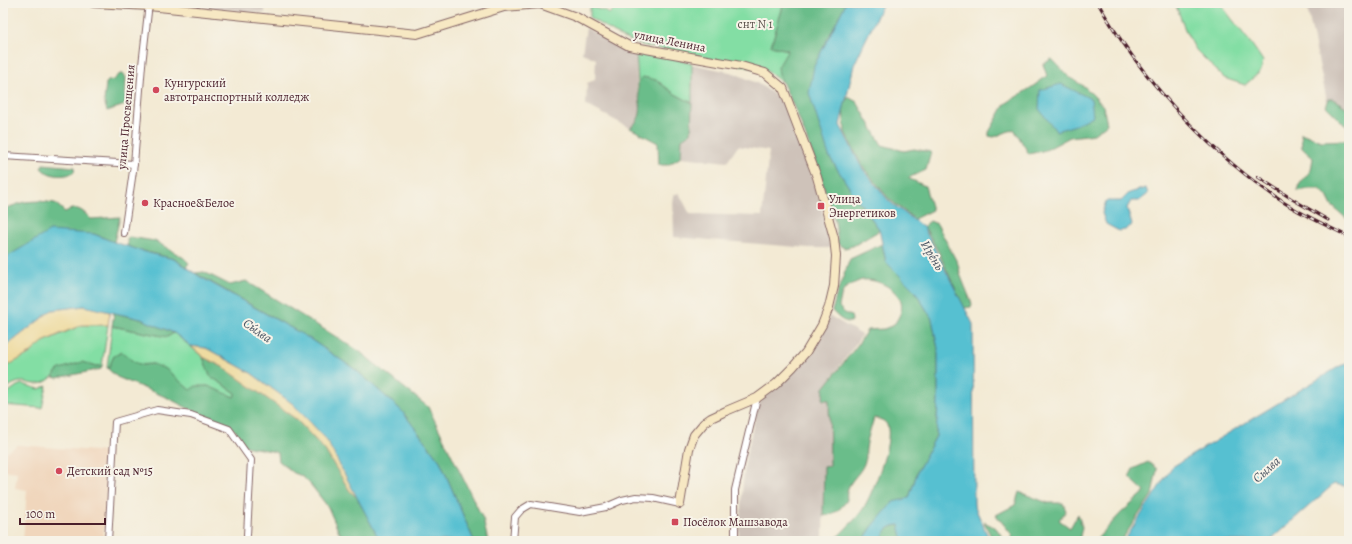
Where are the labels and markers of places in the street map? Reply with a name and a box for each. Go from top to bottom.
place label: Кунгурский автотранспортный колледж [164,75,309,105]
marker: Кунгурский автотранспортный колледж [151,85,161,95]
place label: Улица Энергетиков [829,191,896,221]
place label: Красное&Белое [153,195,235,211]
marker: Красное&Белое [140,198,150,208]
marker: Улица Энергетиков [816,201,826,211]
place label: Детский сад №15 [67,463,153,479]
marker: Детский сад №15 [54,466,64,476]
place label: Посёлок Машзавода [683,514,788,530]
marker: Посёлок Машзавода [670,517,680,527]

